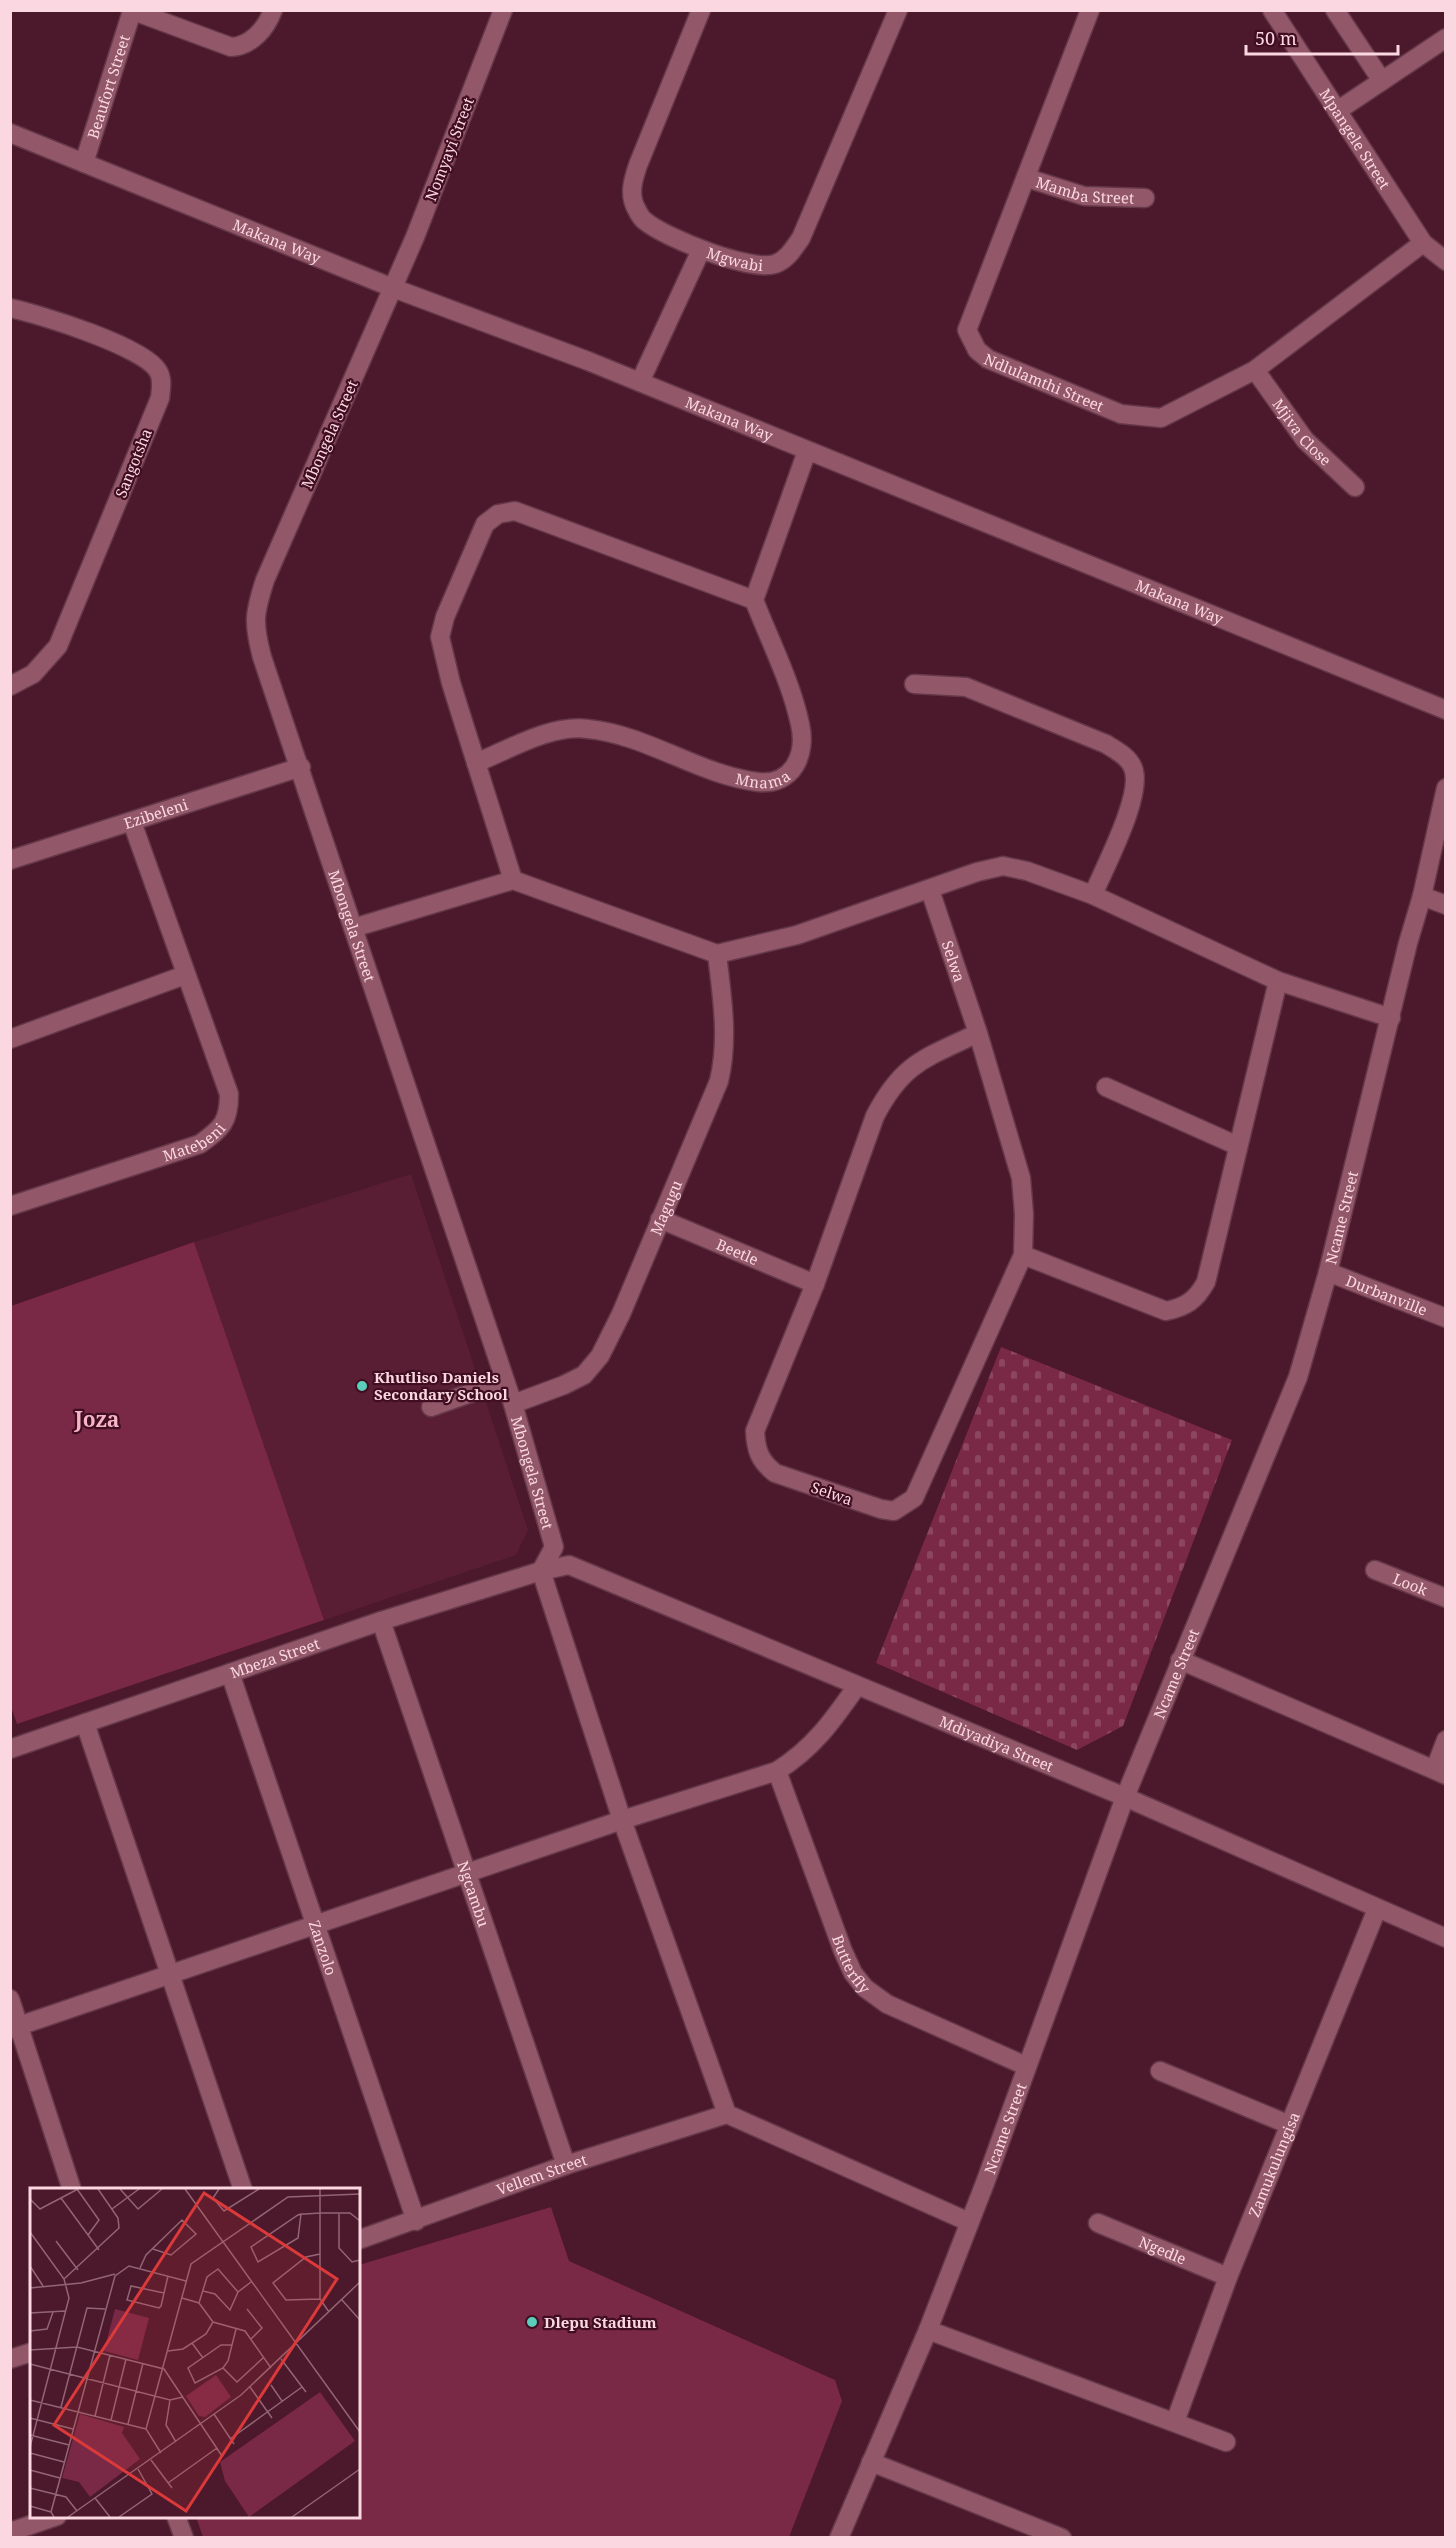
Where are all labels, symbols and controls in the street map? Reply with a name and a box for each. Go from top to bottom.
scale bar [1246,18,1398,56]
text: 50 m [1255,26,1297,50]
street label: Beaufort Street [82,32,134,141]
street label: Mpangele Street [1315,84,1395,193]
street label: Nomyayi Street [420,94,478,204]
street label: Mamba Street [1033,171,1135,208]
street label: Makana Way [230,214,324,268]
street label: Mgwabi [704,242,764,275]
street label: Ndlulamthi Street [981,349,1107,416]
street label: Mbongela Street [296,377,362,491]
street label: Makana Way [682,392,777,445]
street label: Mjiva Close [1268,394,1336,470]
street label: Sangotsha [110,425,156,501]
street label: Makana Way [1133,575,1227,629]
street label: Mnama [734,766,794,792]
street label: Ezibeleni [121,794,191,833]
street label: Mbongela Street [324,867,380,984]
street label: Selwa [938,938,970,984]
street label: Matebeni [160,1119,230,1165]
street label: Ncame Street [1320,1169,1362,1266]
street label: Magugu [645,1177,686,1238]
street label: Beetle [713,1234,762,1269]
street label: Durbanville [1343,1270,1430,1320]
place label: Khutliso Daniels Secondary School [374,1367,509,1404]
marker: Khutliso Daniels Secondary School [355,1379,369,1393]
district label: Joza [74,1405,119,1433]
street label: Mbongela Street [507,1414,558,1531]
street label: Selwa [809,1477,855,1509]
street label: Look [1390,1568,1431,1600]
street label: Ncame Street [1148,1626,1203,1721]
street label: Mbeza Street [227,1633,322,1682]
street label: Mdiyadiya Street [936,1711,1057,1776]
street label: Ngcambu [453,1858,494,1930]
street label: Zanzolo [305,1918,342,1978]
street label: Butterfly [828,1932,875,1997]
street label: Ncame Street [979,2080,1030,2177]
street label: Zamukulungisa [1243,2109,1304,2220]
street label: Vellem Street [494,2149,589,2199]
inset map [30,2188,360,2518]
street label: Ngedle [1136,2231,1189,2269]
place label: Dlepu Stadium [544,2312,657,2332]
marker: Dlepu Stadium [525,2315,539,2329]

